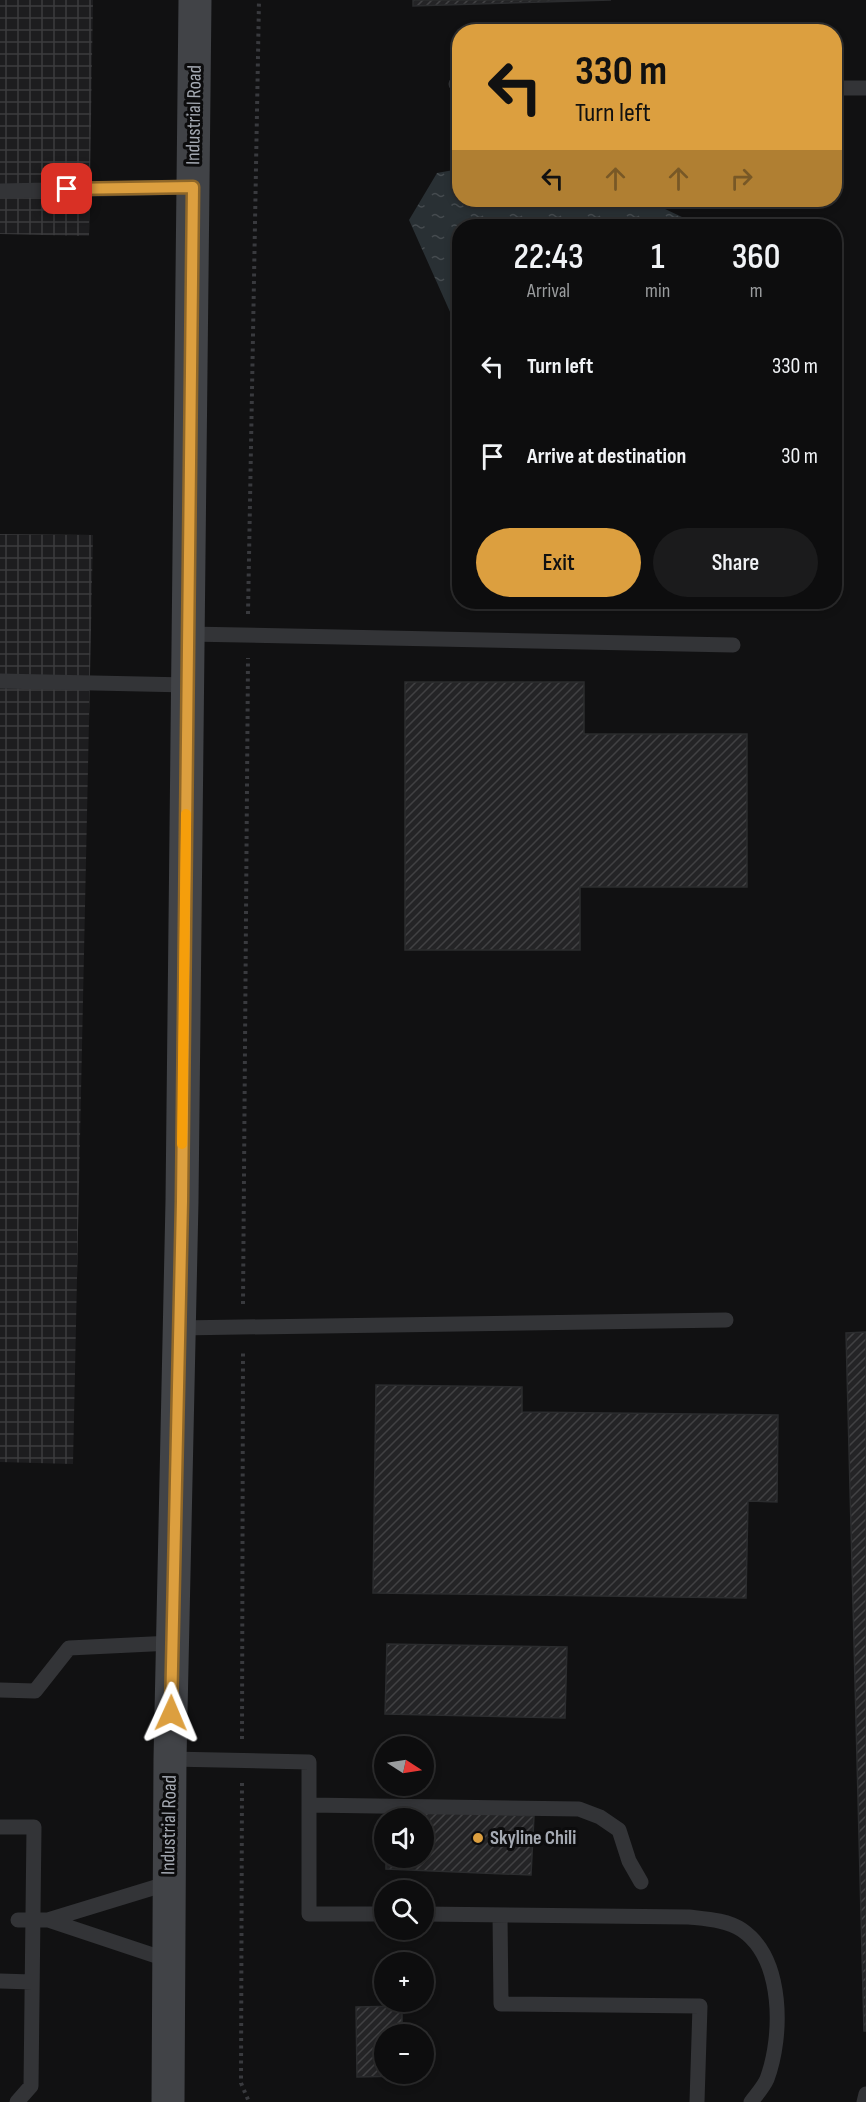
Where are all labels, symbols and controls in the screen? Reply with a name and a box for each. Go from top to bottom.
text: 330 m [575,46,667,97]
icon: left [476,48,554,126]
street label: Industrial Road [181,65,207,165]
text: Turn left [575,97,651,129]
icon: left [536,162,569,195]
icon: ahead [599,162,632,195]
icon: ahead [662,162,695,195]
icon: right [725,162,758,195]
pin [41,163,92,214]
icon: arrive [50,172,83,205]
text: 22:43 [513,236,584,279]
text: 1 [651,236,664,279]
text: 360 [732,236,780,279]
text: Arrival [527,279,570,303]
text: min [645,279,670,303]
text: m [750,279,763,303]
icon: left [476,350,509,383]
text: Turn left [527,353,593,380]
text: 330 m [772,353,818,380]
icon: arrive [476,440,509,473]
text: Arrive at destination [527,443,686,470]
text: 30 m [781,443,818,470]
button: Exit [476,528,641,597]
button: Share [653,528,818,597]
position arrow [139,1681,203,1745]
north arrow [374,1736,434,1796]
map controls [374,1736,434,2084]
street label: Industrial Road [156,1775,182,1875]
button: sound [374,1808,434,1868]
place label: Skyline Chili [490,1826,576,1850]
marker: Skyline Chili [471,1831,485,1845]
button: search [374,1880,434,1940]
button: + [374,1952,434,2012]
button: − [374,2024,434,2084]

